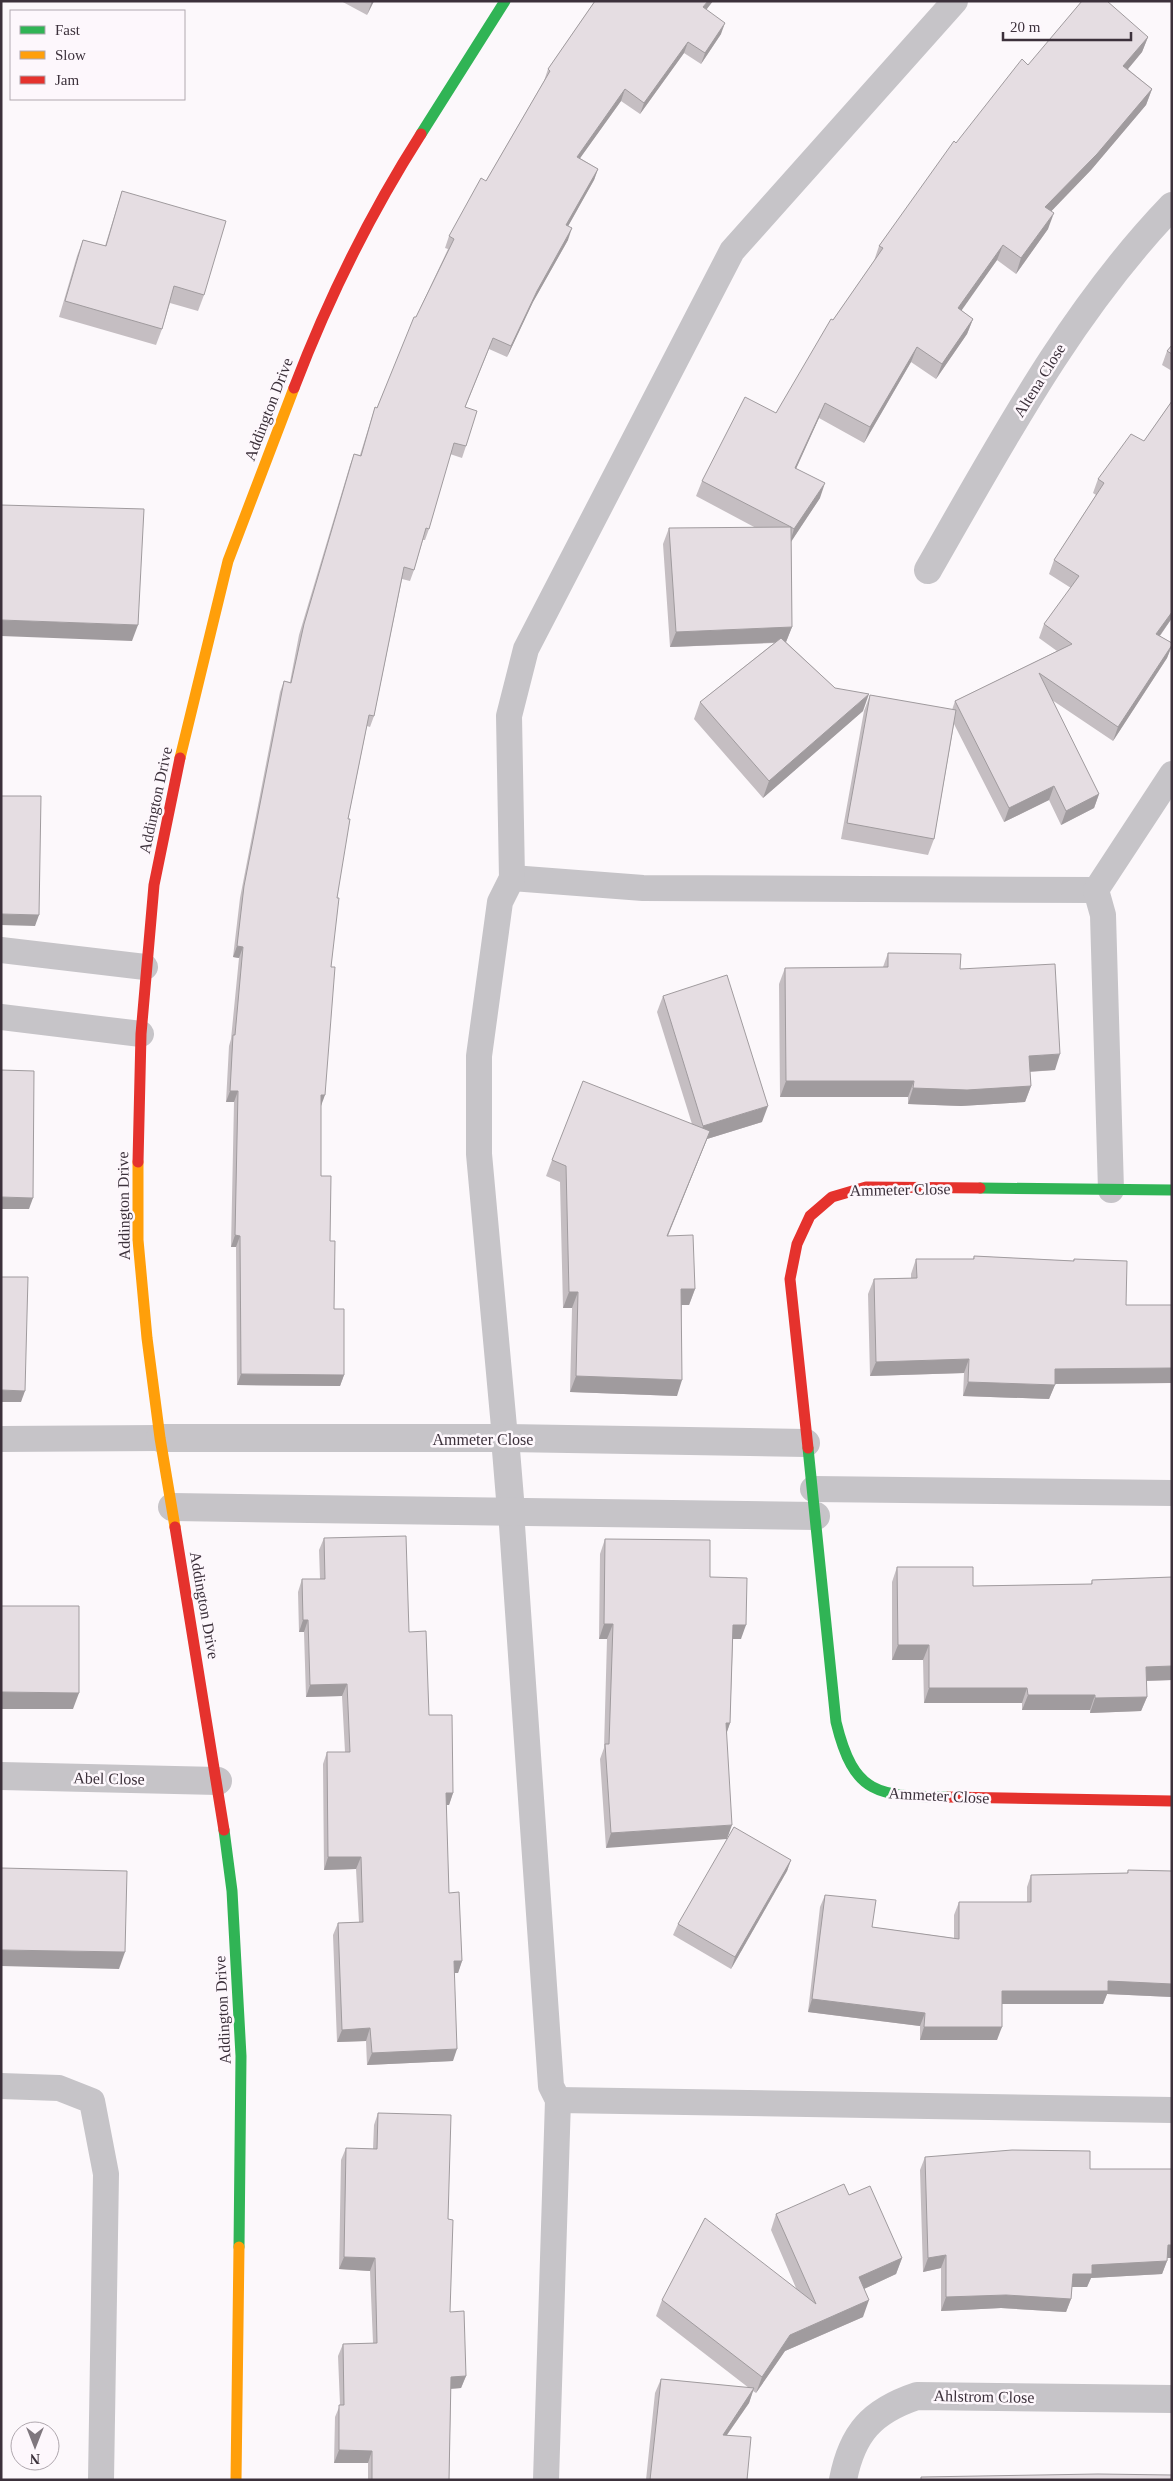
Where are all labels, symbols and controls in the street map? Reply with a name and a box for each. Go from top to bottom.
legend [10,10,185,100]
scale bar [1003,10,1130,42]
text: 20 m [1010,19,1041,35]
text: Fast [55,22,81,38]
text: Slow [55,47,86,63]
text: Jam [55,72,79,88]
street label: Altena Close [1010,341,1069,420]
street label: Addington Drive [241,355,297,463]
street label: Addington Drive [136,745,176,855]
street label: Addington Drive [114,1151,134,1261]
street label: Ammeter Close [849,1180,951,1199]
street label: Ammeter Close [433,1431,533,1448]
street label: Addington Drive [186,1550,222,1660]
street label: Abel Close [73,1769,145,1788]
street label: Ammeter Close [888,1784,990,1807]
street label: Addington Drive [211,1955,235,2065]
street label: Ahlstrom Close [933,2387,1035,2406]
north arrow [10,2421,60,2471]
text: N [30,2451,40,2466]

